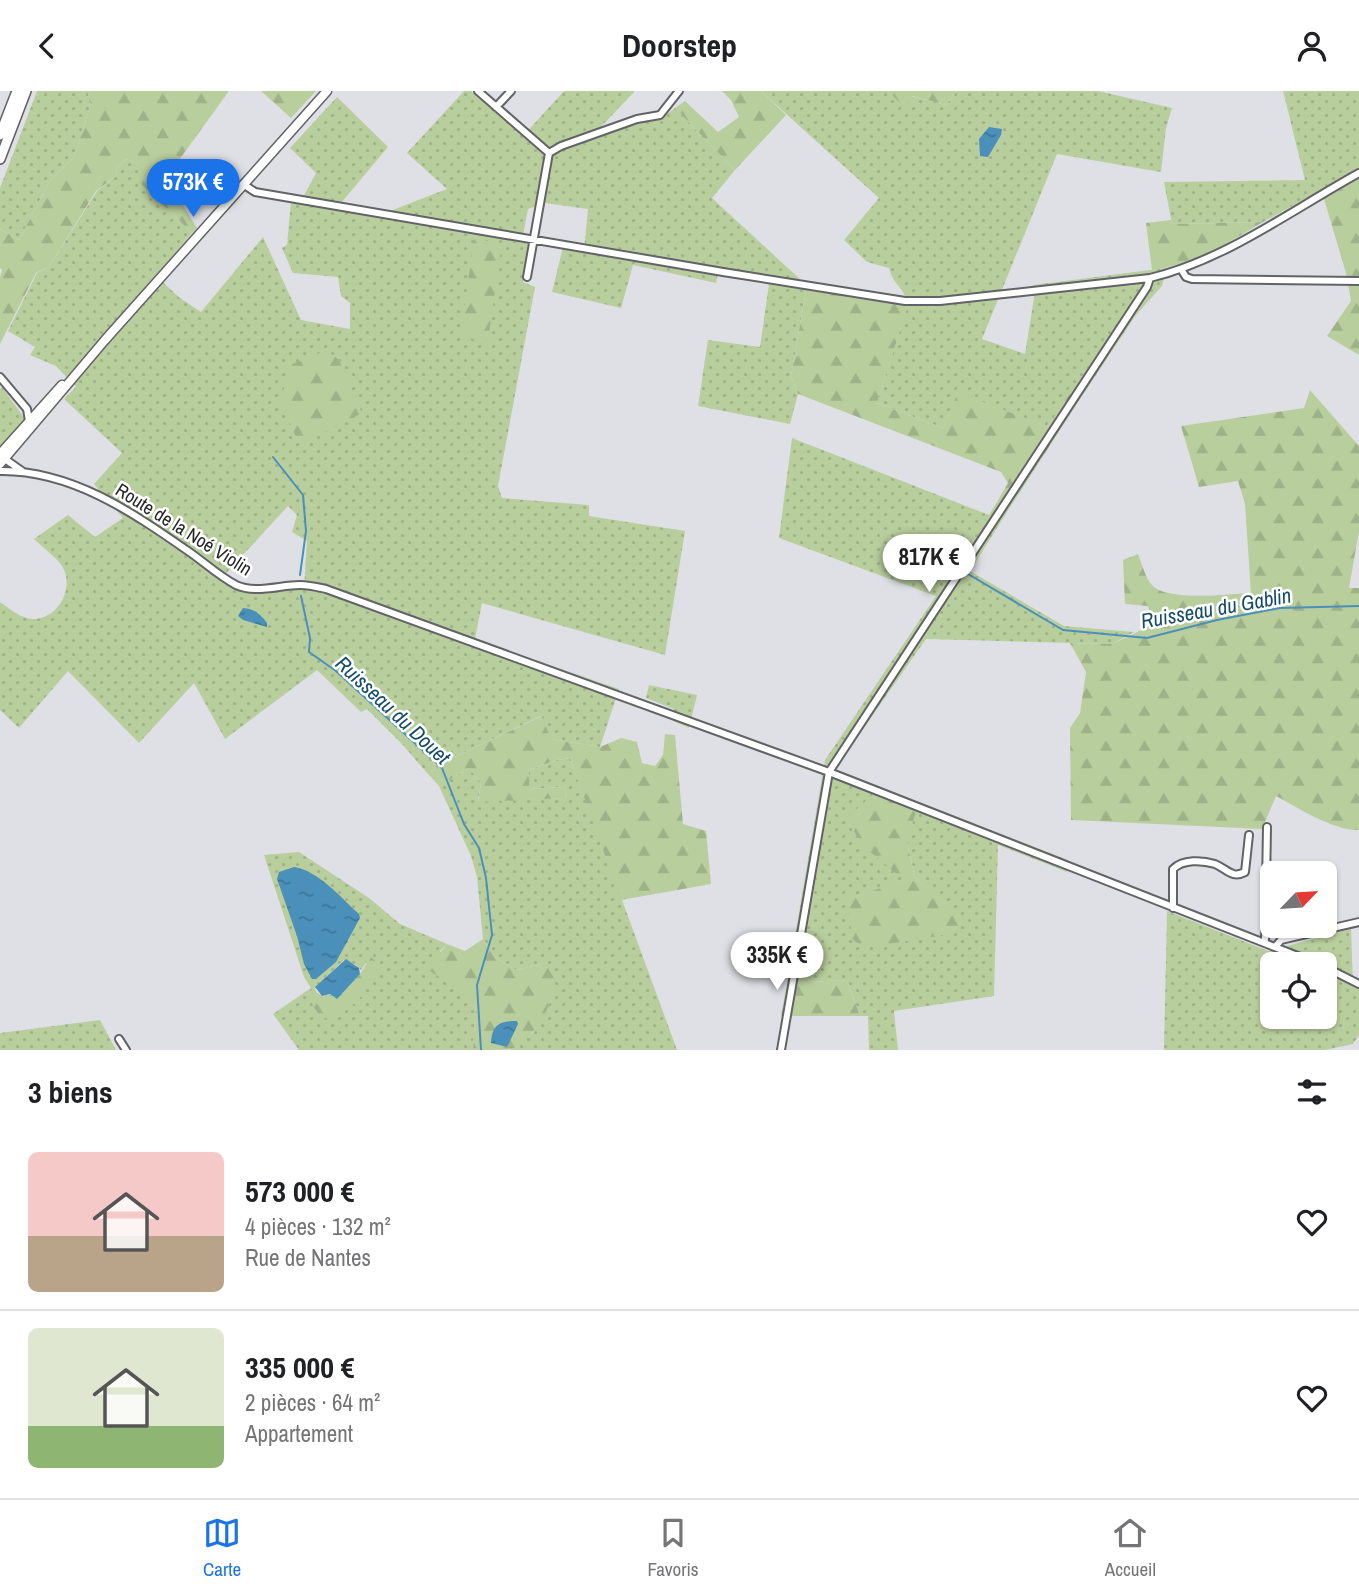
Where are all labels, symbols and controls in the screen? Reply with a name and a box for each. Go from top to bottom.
text: Doorstep [622,24,737,67]
icon: back [28,27,66,65]
icon: person [1293,27,1331,65]
pin: 573K € [136,159,250,219]
text: 573K € [163,166,223,197]
street label: Route de la Noé Violin [111,477,257,581]
pin: 817K € [872,535,986,594]
text: 817K € [899,541,959,572]
water label: Ruisseau du Gablin [1139,581,1293,635]
water label: Ruisseau du Douet [329,649,458,772]
north arrow [1260,861,1337,938]
map controls [1260,861,1337,1029]
pin: 335K € [720,933,834,992]
text: 335K € [747,939,807,970]
button: locate [1260,952,1337,1029]
text: 3 biens [28,1072,113,1112]
icon: filters [1293,1073,1331,1111]
text: 573 000 € [245,1171,354,1211]
icon: home [84,1180,168,1264]
icon: heart [1293,1203,1331,1241]
text: 4 pièces · 132 m² [245,1211,391,1242]
text: Rue de Nantes [245,1242,371,1273]
text: 335 000 € [245,1347,354,1387]
icon: home [84,1356,168,1440]
icon: heart [1293,1379,1331,1417]
text: 2 pièces · 64 m² [245,1387,380,1418]
text: Appartement [245,1418,353,1449]
tab: Carte [203,1514,241,1582]
tab: Favoris [647,1514,699,1582]
tab: Accueil [1105,1514,1156,1582]

